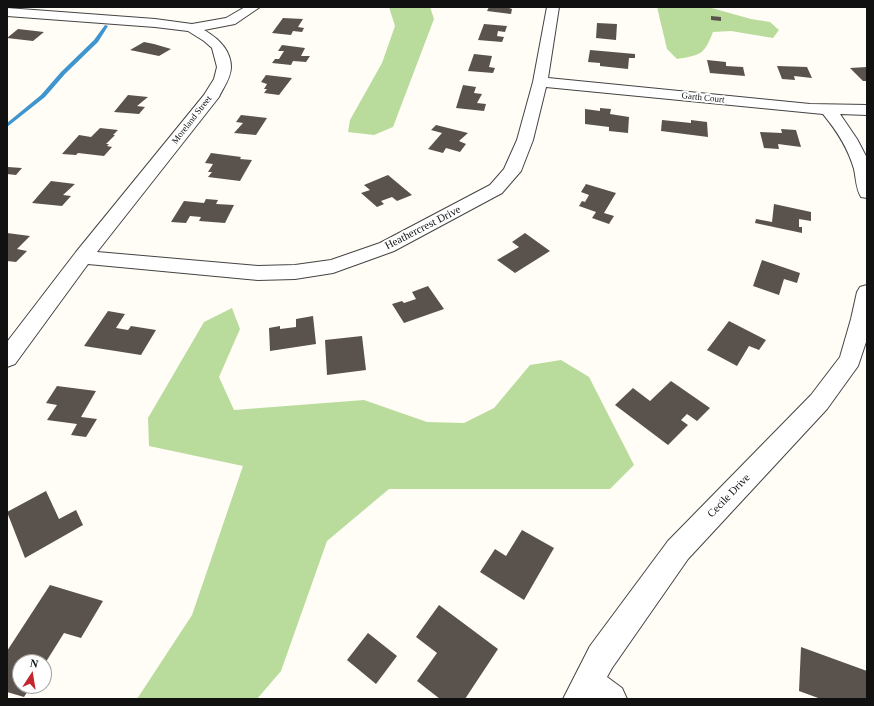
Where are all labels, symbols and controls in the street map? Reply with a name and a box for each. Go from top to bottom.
street label: Garth Court [681,90,725,106]
street label: Moreland Street [170,94,214,146]
street label: Heathercrest Drive [383,203,463,253]
street label: Cecile Drive [705,471,753,521]
north arrow [12,654,52,694]
text: N [29,657,39,670]

